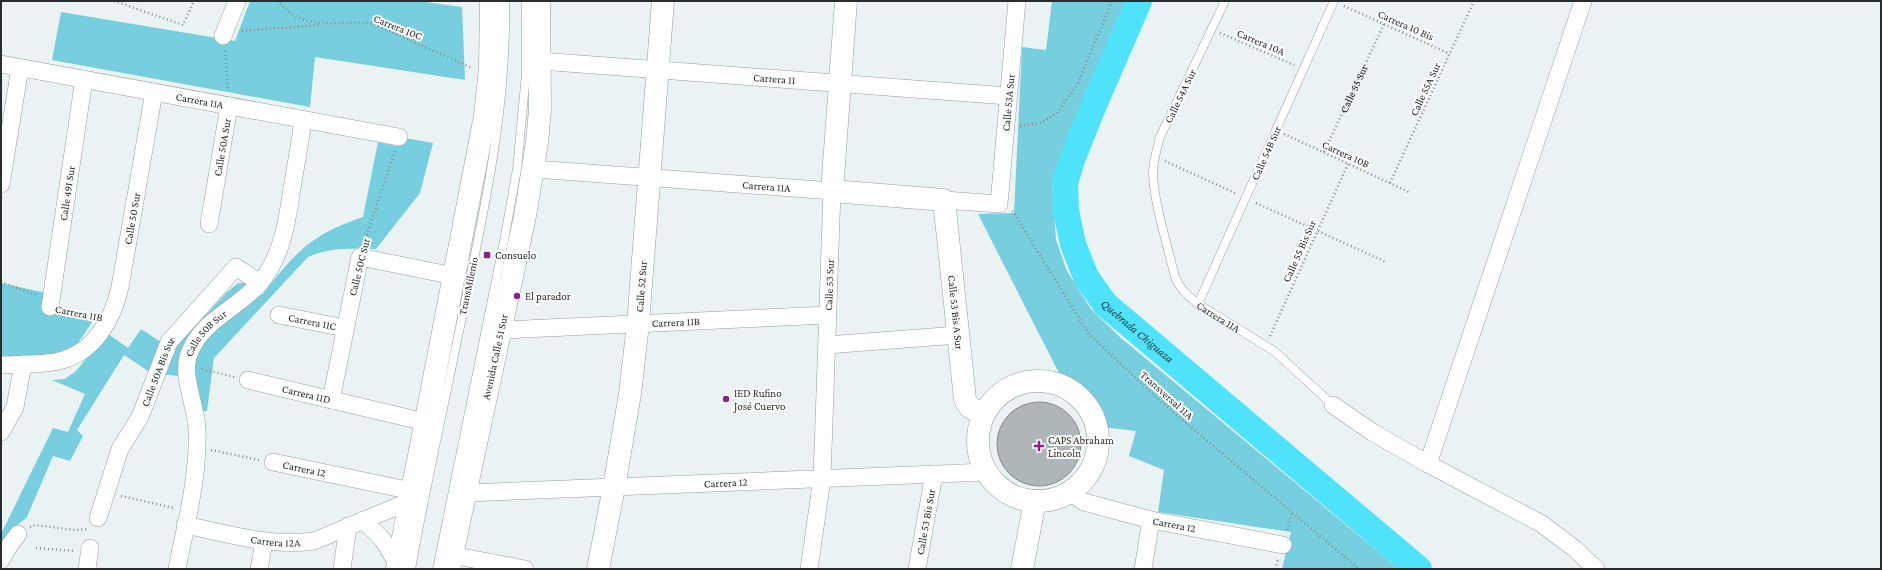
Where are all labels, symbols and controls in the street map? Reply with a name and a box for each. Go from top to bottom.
street label: Carrera 10 Bis [1376,7,1436,43]
street label: Carrera 10C [372,12,424,42]
street label: Carrera 10A [1235,27,1287,58]
street label: Calle 55A Sur [1407,60,1443,118]
street label: Calle 55 Sur [1337,63,1370,114]
street label: Calle 54A Sur [1162,67,1198,125]
street label: Carrera 11 [753,71,796,86]
street label: Calle 53A Sur [999,73,1017,132]
street label: Carrera 11A [175,90,225,111]
street label: Calle 50A Sur [211,117,233,177]
street label: Calle 54B Sur [1249,124,1283,182]
street label: Carrera 10B [1320,138,1372,170]
street label: Calle 49I Sur [57,165,77,222]
street label: Carrera 11A [742,178,792,194]
street label: Calle 50 Sur [122,191,142,245]
street label: Calle 55 Bis Sur [1280,218,1318,284]
street label: Calle 50C Sur [346,237,372,297]
place label: Consuelo [495,249,537,261]
marker: Consuelo [482,250,492,260]
street label: TransMilenio [456,255,480,316]
street label: Calle 53 Sur [822,259,836,311]
street label: Calle 52 Sur [633,260,649,313]
street label: Calle 53 Bis A Sur [946,275,966,351]
place label: El parador [525,290,571,303]
marker: El parador [512,291,522,301]
water label: Quebrada Chiguaza [1098,297,1177,366]
street label: Carrera 11A [1195,299,1243,335]
street label: Carrera 11B [54,303,104,323]
street label: Calle 50B Sur [183,307,229,358]
street label: Carrera 11C [287,311,338,332]
street label: Avenida Calle 51 Sur [480,313,510,401]
street label: Carrera 11B [651,315,700,329]
street label: Calle 50A Bis Sur [139,334,177,408]
street label: Transversal 11A [1138,368,1196,422]
street label: Carrera 11D [281,382,332,405]
place label: IED Rufino José Cuervo [733,387,786,413]
marker: IED Rufino José Cuervo [721,394,731,404]
place label: CAPS Abraham Lincoln [1048,434,1114,459]
marker: CAPS Abraham Lincoln [1033,440,1045,452]
street label: Carrera 12 [282,458,327,479]
street label: Carrera 12 [704,476,748,489]
street label: Calle 53 Bis Sur [914,488,937,556]
street label: Carrera 12 [1152,514,1197,534]
street label: Carrera 12A [250,533,301,549]

